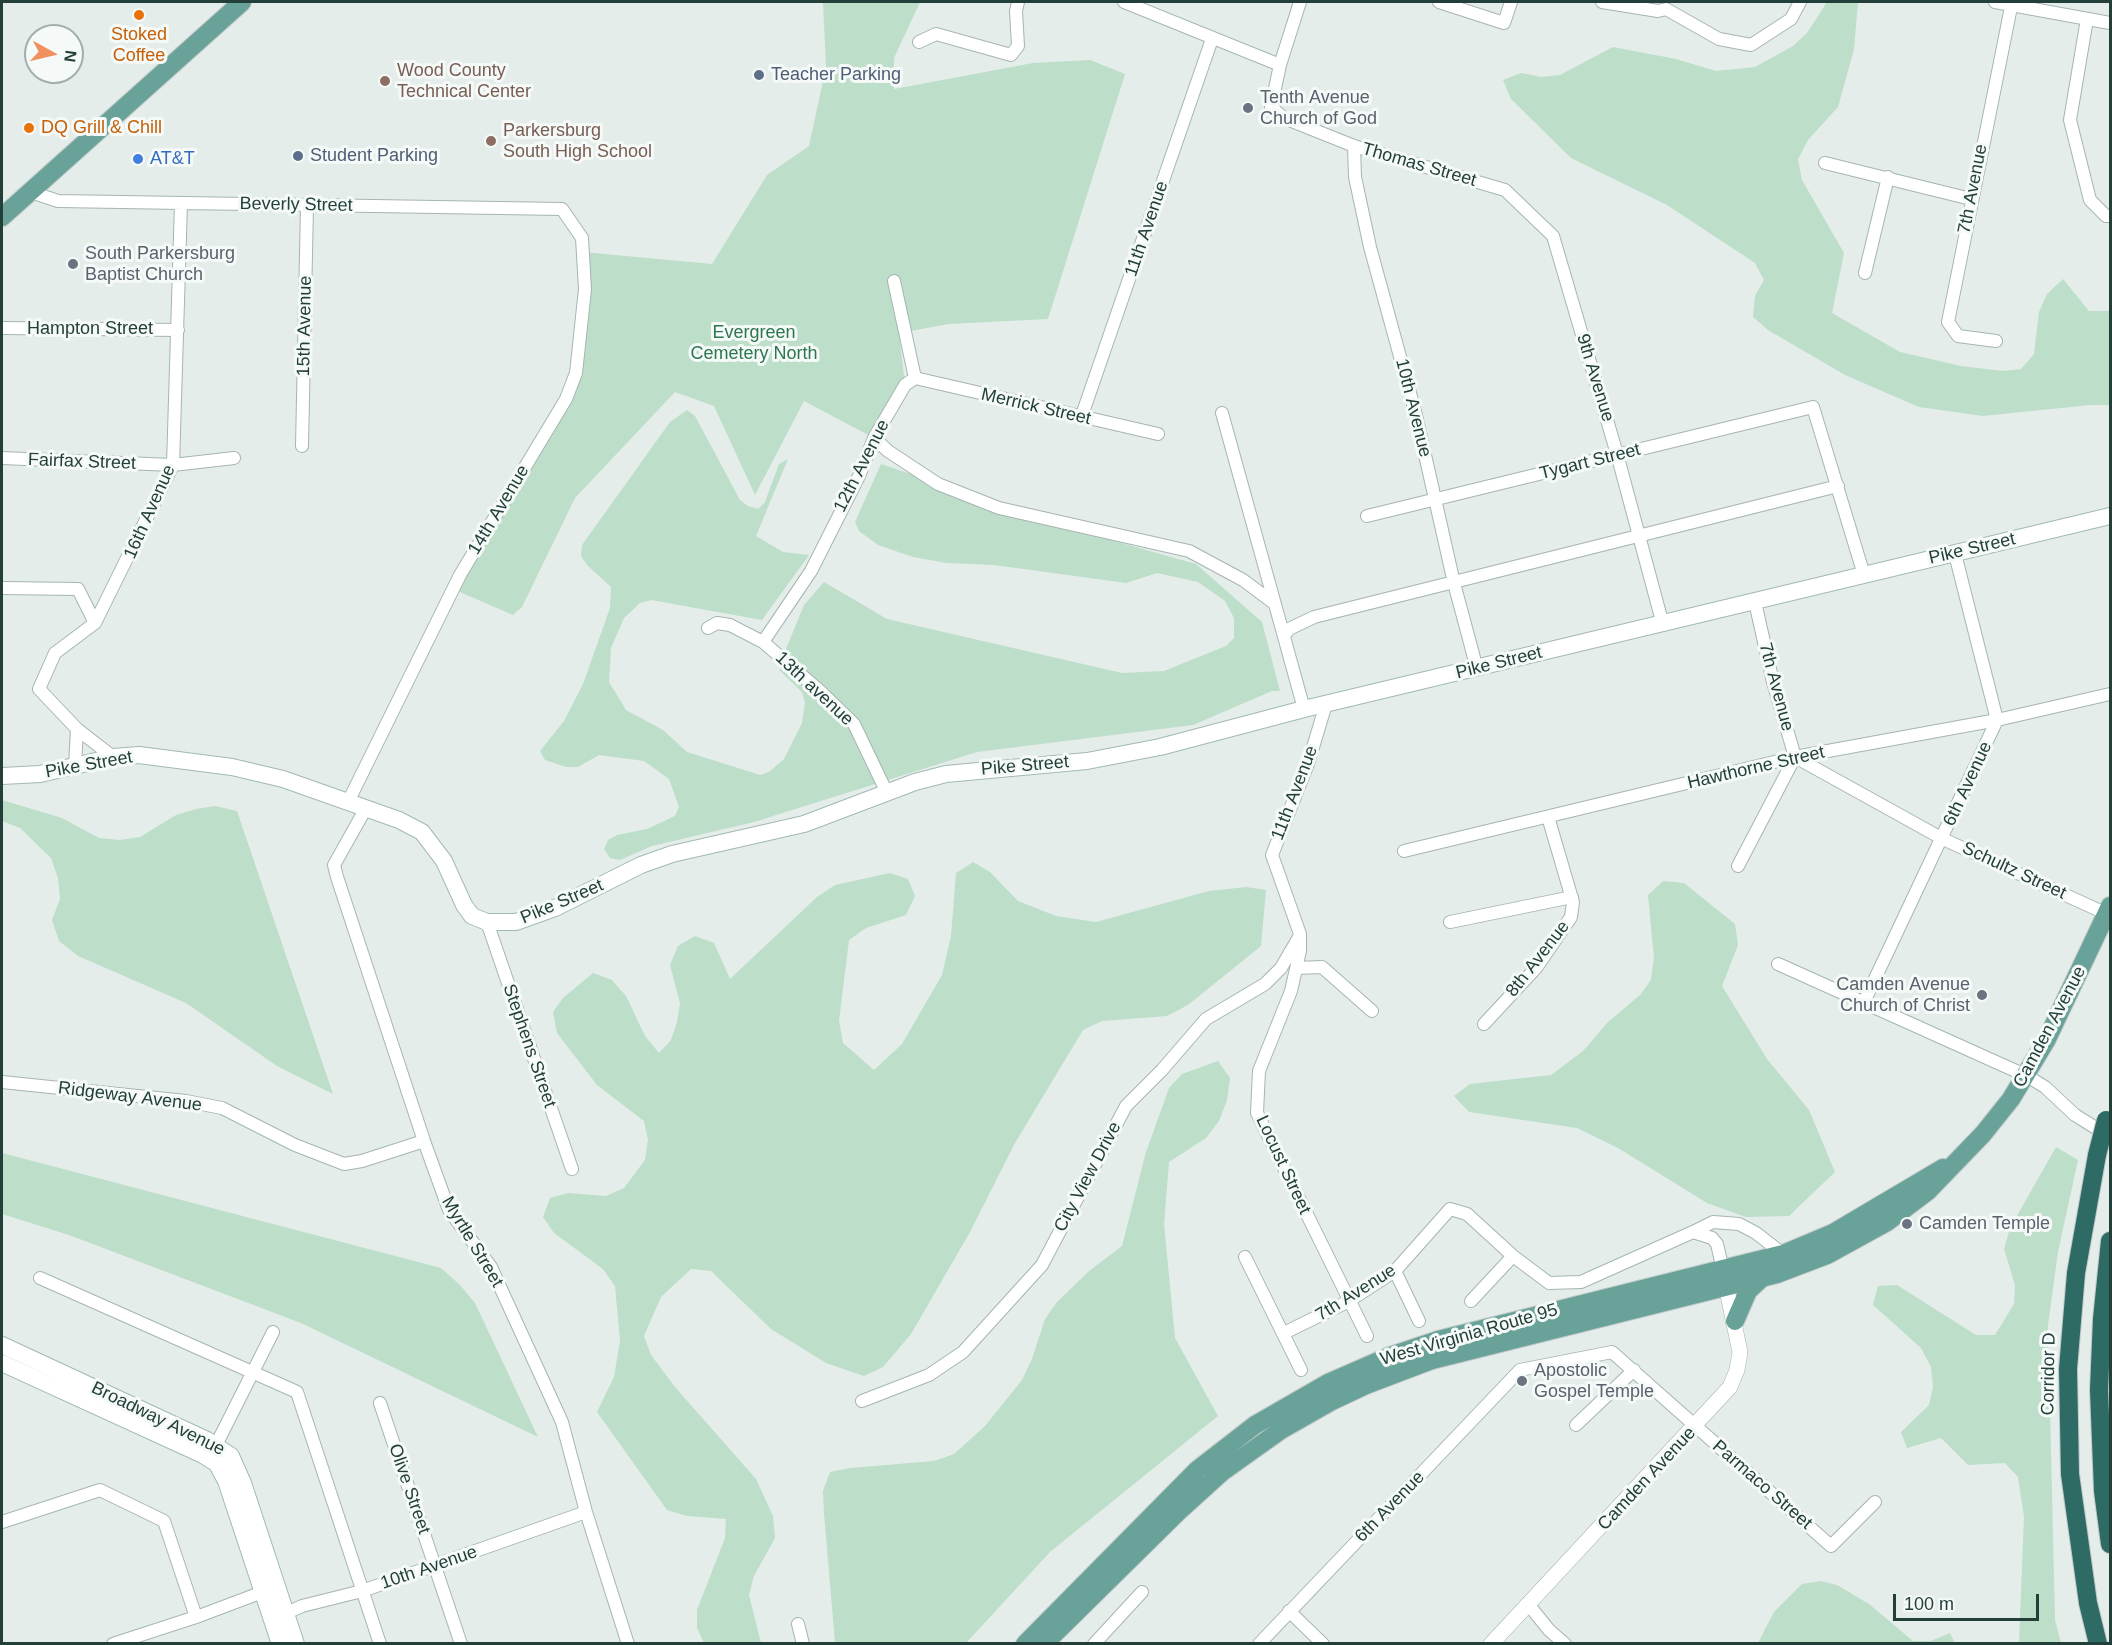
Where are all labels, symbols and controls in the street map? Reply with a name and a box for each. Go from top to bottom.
marker: Stoked Coffee [132,8,146,22]
north arrow [24,24,84,84]
place label: Stoked Coffee [111,24,167,66]
text: N [61,49,80,63]
place label: Wood County Technical Center [397,60,531,103]
place label: Teacher Parking [771,64,901,86]
marker: Teacher Parking [752,68,766,82]
marker: Wood County Technical Center [378,74,392,88]
place label: Tenth Avenue Church of God [1260,87,1377,130]
marker: Tenth Avenue Church of God [1241,101,1255,115]
place label: DQ Grill & Chill [41,117,162,139]
place label: Parkersburg South High School [503,120,652,162]
marker: DQ Grill & Chill [22,121,36,135]
marker: Parkersburg South High School [484,134,498,148]
street label: Thomas Street [1359,138,1479,192]
street label: 7th Avenue [1954,142,1992,236]
place label: Student Parking [310,145,438,167]
place label: AT&T [150,148,195,170]
marker: Student Parking [291,149,305,163]
marker: AT&T [131,152,145,166]
street label: 11th Avenue [1121,178,1173,280]
street label: Beverly Street [239,193,353,217]
place label: South Parkersburg Baptist Church [85,243,235,286]
marker: South Parkersburg Baptist Church [66,257,80,271]
street label: 15th Avenue [293,275,317,377]
street label: Hampton Street [27,318,153,340]
park label: Evergreen Cemetery North [690,322,818,364]
street label: 9th Avenue [1571,331,1619,425]
street label: 10th Avenue [1390,357,1436,459]
street label: Merrick Street [979,384,1093,430]
street label: 12th Avenue [830,416,894,516]
street label: Tygart Street [1537,439,1643,485]
street label: Fairfax Street [28,449,136,475]
street label: 14th Avenue [464,461,534,559]
street label: 16th Avenue [120,462,180,562]
street label: Pike Street [1927,529,2017,569]
street label: 7th Avenue [1754,640,1798,734]
street label: Pike Street [1454,642,1544,684]
street label: 13th avenue [770,647,858,731]
street label: 6th Avenue [1939,738,1997,830]
street label: Hawthorne Street [1685,742,1827,794]
street label: 11th Avenue [1267,743,1323,843]
street label: Pike Street [44,747,134,783]
street label: Pike Street [980,751,1070,781]
street label: Schultz Street [1959,838,2069,904]
street label: Pike Street [517,875,607,929]
street label: 8th Avenue [1502,917,1574,1001]
street label: Camden Avenue [2009,963,2091,1091]
place label: Camden Avenue Church of Christ [1836,974,1970,1016]
street label: Stephens Street [498,981,560,1111]
marker: Camden Avenue Church of Christ [1975,988,1989,1002]
street label: Ridgeway Avenue [57,1077,203,1117]
street label: Locust Street [1251,1112,1315,1218]
street label: City View Drive [1050,1118,1126,1236]
street label: Myrtle Street [436,1193,508,1291]
place label: Camden Temple [1919,1213,2050,1235]
marker: Camden Temple [1900,1217,1914,1231]
street label: 7th Avenue [1312,1260,1400,1326]
street label: West Virginia Route 95 [1378,1299,1560,1371]
street label: Corridor D [2037,1332,2061,1416]
place label: Apostolic Gospel Temple [1534,1360,1654,1402]
marker: Apostolic Gospel Temple [1515,1374,1529,1388]
street label: Broadway Avenue [88,1377,228,1461]
street label: Camden Avenue [1593,1423,1701,1535]
street label: Parmaco Street [1708,1436,1816,1534]
street label: Olive Street [383,1441,435,1537]
street label: 6th Avenue [1351,1467,1429,1547]
street label: 10th Avenue [378,1541,480,1595]
scale bar [1896,1582,2042,1620]
text: 100 m [1904,1594,1954,1614]

